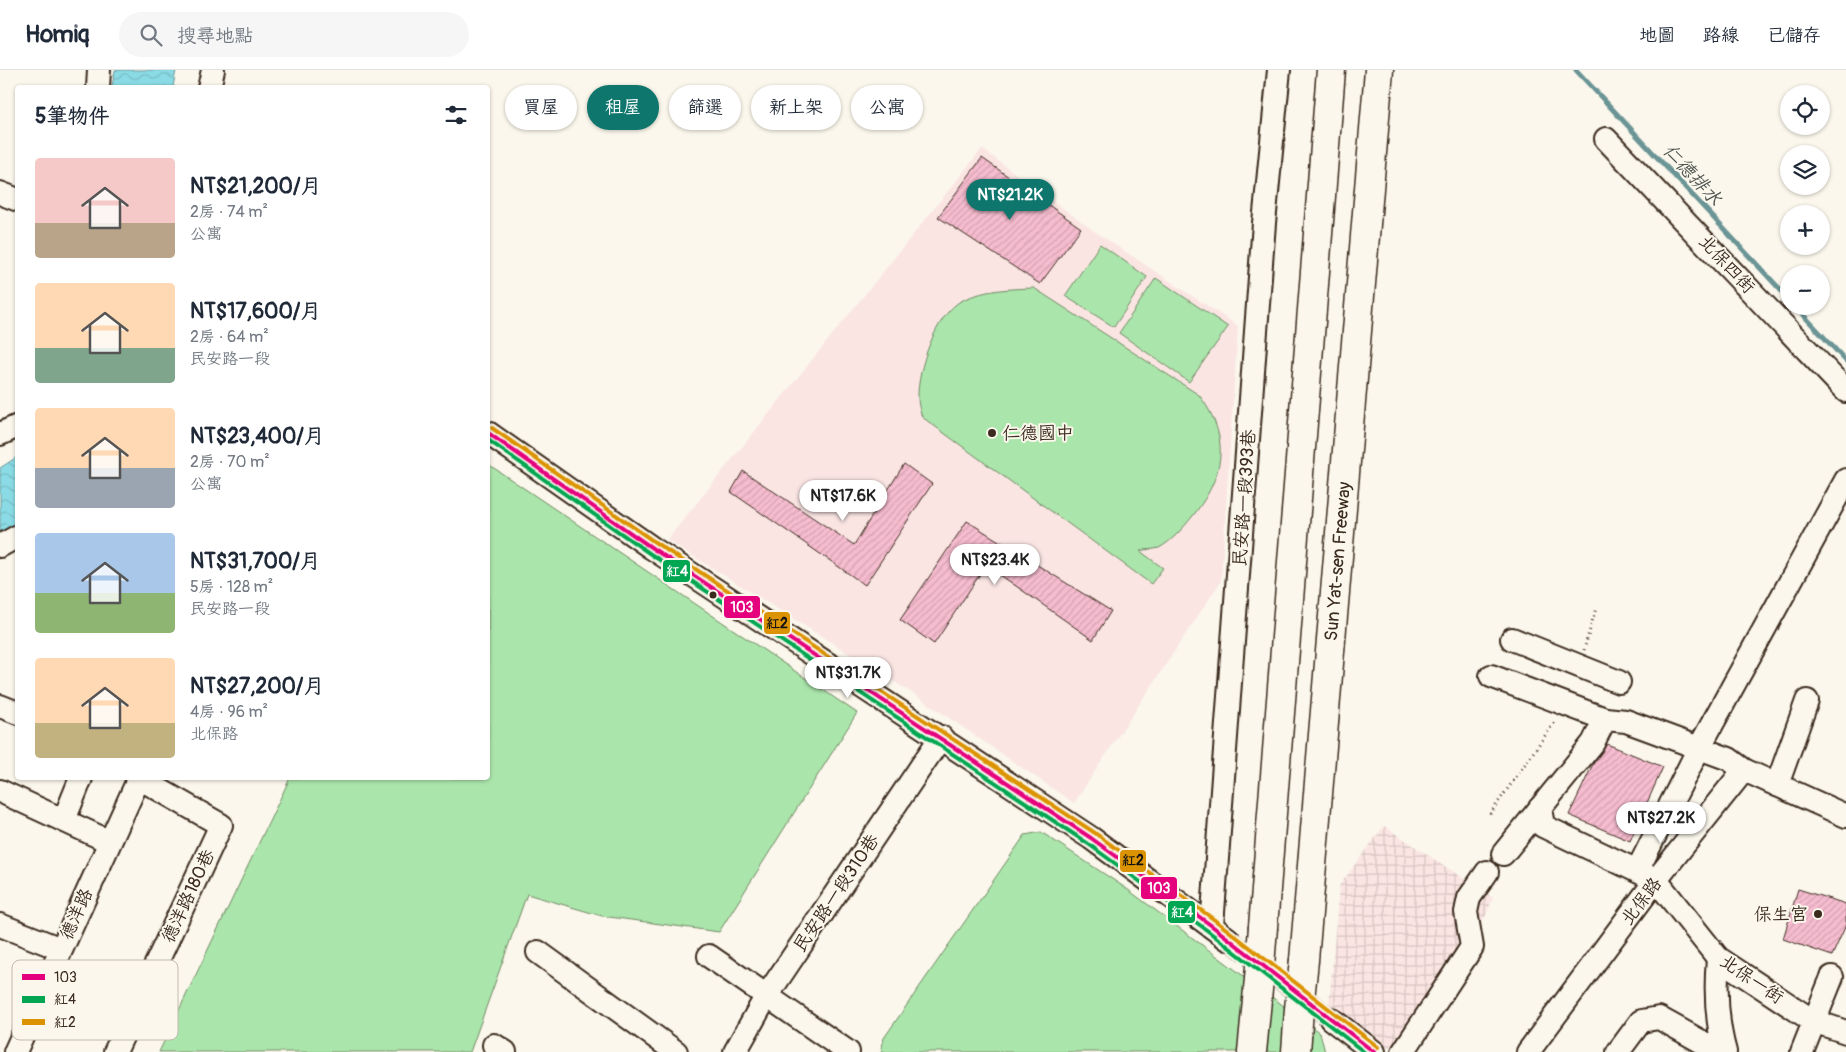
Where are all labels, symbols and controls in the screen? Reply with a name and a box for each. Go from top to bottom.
search box [119,12,469,57]
text: Homiq [25,20,89,49]
icon: search [137,21,165,49]
text: 搜尋地點 [177,24,253,48]
text: 地圖 [1639,24,1675,47]
text: 路線 [1703,24,1739,47]
text: 已儲存 [1767,24,1821,47]
chip: 買屋 [505,85,577,130]
chip: 租屋 [587,85,659,130]
chip: 篩選 [669,85,741,130]
chip: 新上架 [751,85,841,130]
chip: 公寓 [851,85,923,130]
map controls [1780,85,1830,315]
button: locate [1780,85,1830,135]
icon: filters [442,101,470,129]
text: 5筆物件 [35,103,109,130]
water label: 仁德排水 [1658,139,1728,211]
button: layers [1780,145,1830,195]
text: NT$21,200/月 [190,173,321,200]
icon: home [75,178,135,238]
pin: NT$21.2K [958,178,1062,221]
text: NT$21.2K [977,185,1043,205]
text: 2房 · 74 m² [190,202,268,222]
button: + [1780,205,1830,255]
text: 公寓 [190,224,222,244]
street label: 北保四街 [1694,230,1760,299]
button: − [1780,265,1830,315]
text: NT$17,600/月 [190,298,321,325]
icon: home [75,303,135,363]
text: 2房 · 64 m² [190,327,269,347]
text: 民安路一段 [190,349,270,369]
place label: 仁德國中 [1002,422,1074,445]
text: NT$23,400/月 [190,423,325,450]
marker: 仁德國中 [986,427,998,439]
icon: home [75,428,135,488]
street label: 民安路一段393巷 [1228,429,1261,567]
text: 2房 · 70 m² [190,452,270,472]
text: 公寓 [190,474,222,494]
pin: NT$17.6K [791,480,895,522]
street label: Sun Yat-sen Freeway [1320,481,1356,642]
text: NT$17.6K [810,486,876,506]
pin: NT$23.4K [943,544,1047,586]
text: NT$31,700/月 [190,548,321,575]
text: NT$23.4K [961,550,1029,570]
icon: home [75,553,135,613]
line badge: 紅4 [662,559,691,583]
text: 紅4 [666,563,689,580]
text: 5房 · 128 m² [190,577,273,597]
unlabelled marker [708,590,718,600]
line badge: 103 [723,595,761,619]
text: 民安路一段 [190,599,270,619]
text: 103 [731,599,754,616]
line badge: 紅2 [763,611,791,635]
text: 紅2 [766,615,788,632]
pin: NT$31.7K [796,656,900,699]
text: NT$31.7K [815,663,881,683]
text: NT$27,200/月 [190,673,324,700]
icon: home [75,678,135,738]
text: 4房 · 96 m² [190,702,268,722]
text: 北保路 [190,724,238,744]
pin: NT$27.2K [1609,802,1713,844]
text: NT$27.2K [1627,808,1695,828]
street label: 民安路一段310巷 [788,830,884,957]
street label: 德洋路180巷 [157,846,220,947]
line badge: 紅2 [1119,849,1147,873]
text: 紅2 [1122,852,1144,869]
street label: 北保路 [1616,873,1667,930]
line badge: 103 [1140,876,1178,900]
text: 103 [1148,880,1171,897]
street label: 德洋路 [55,885,98,944]
line badge: 紅4 [1167,900,1196,924]
place label: 保生宮 [1754,903,1808,926]
text: 紅4 [1171,904,1194,921]
marker: 保生宮 [1812,908,1824,920]
street label: 北保一街 [1715,950,1788,1009]
legend [12,960,178,1040]
text: 103 [54,969,77,986]
text: 紅4 [54,991,76,1008]
text: 紅2 [54,1014,76,1031]

